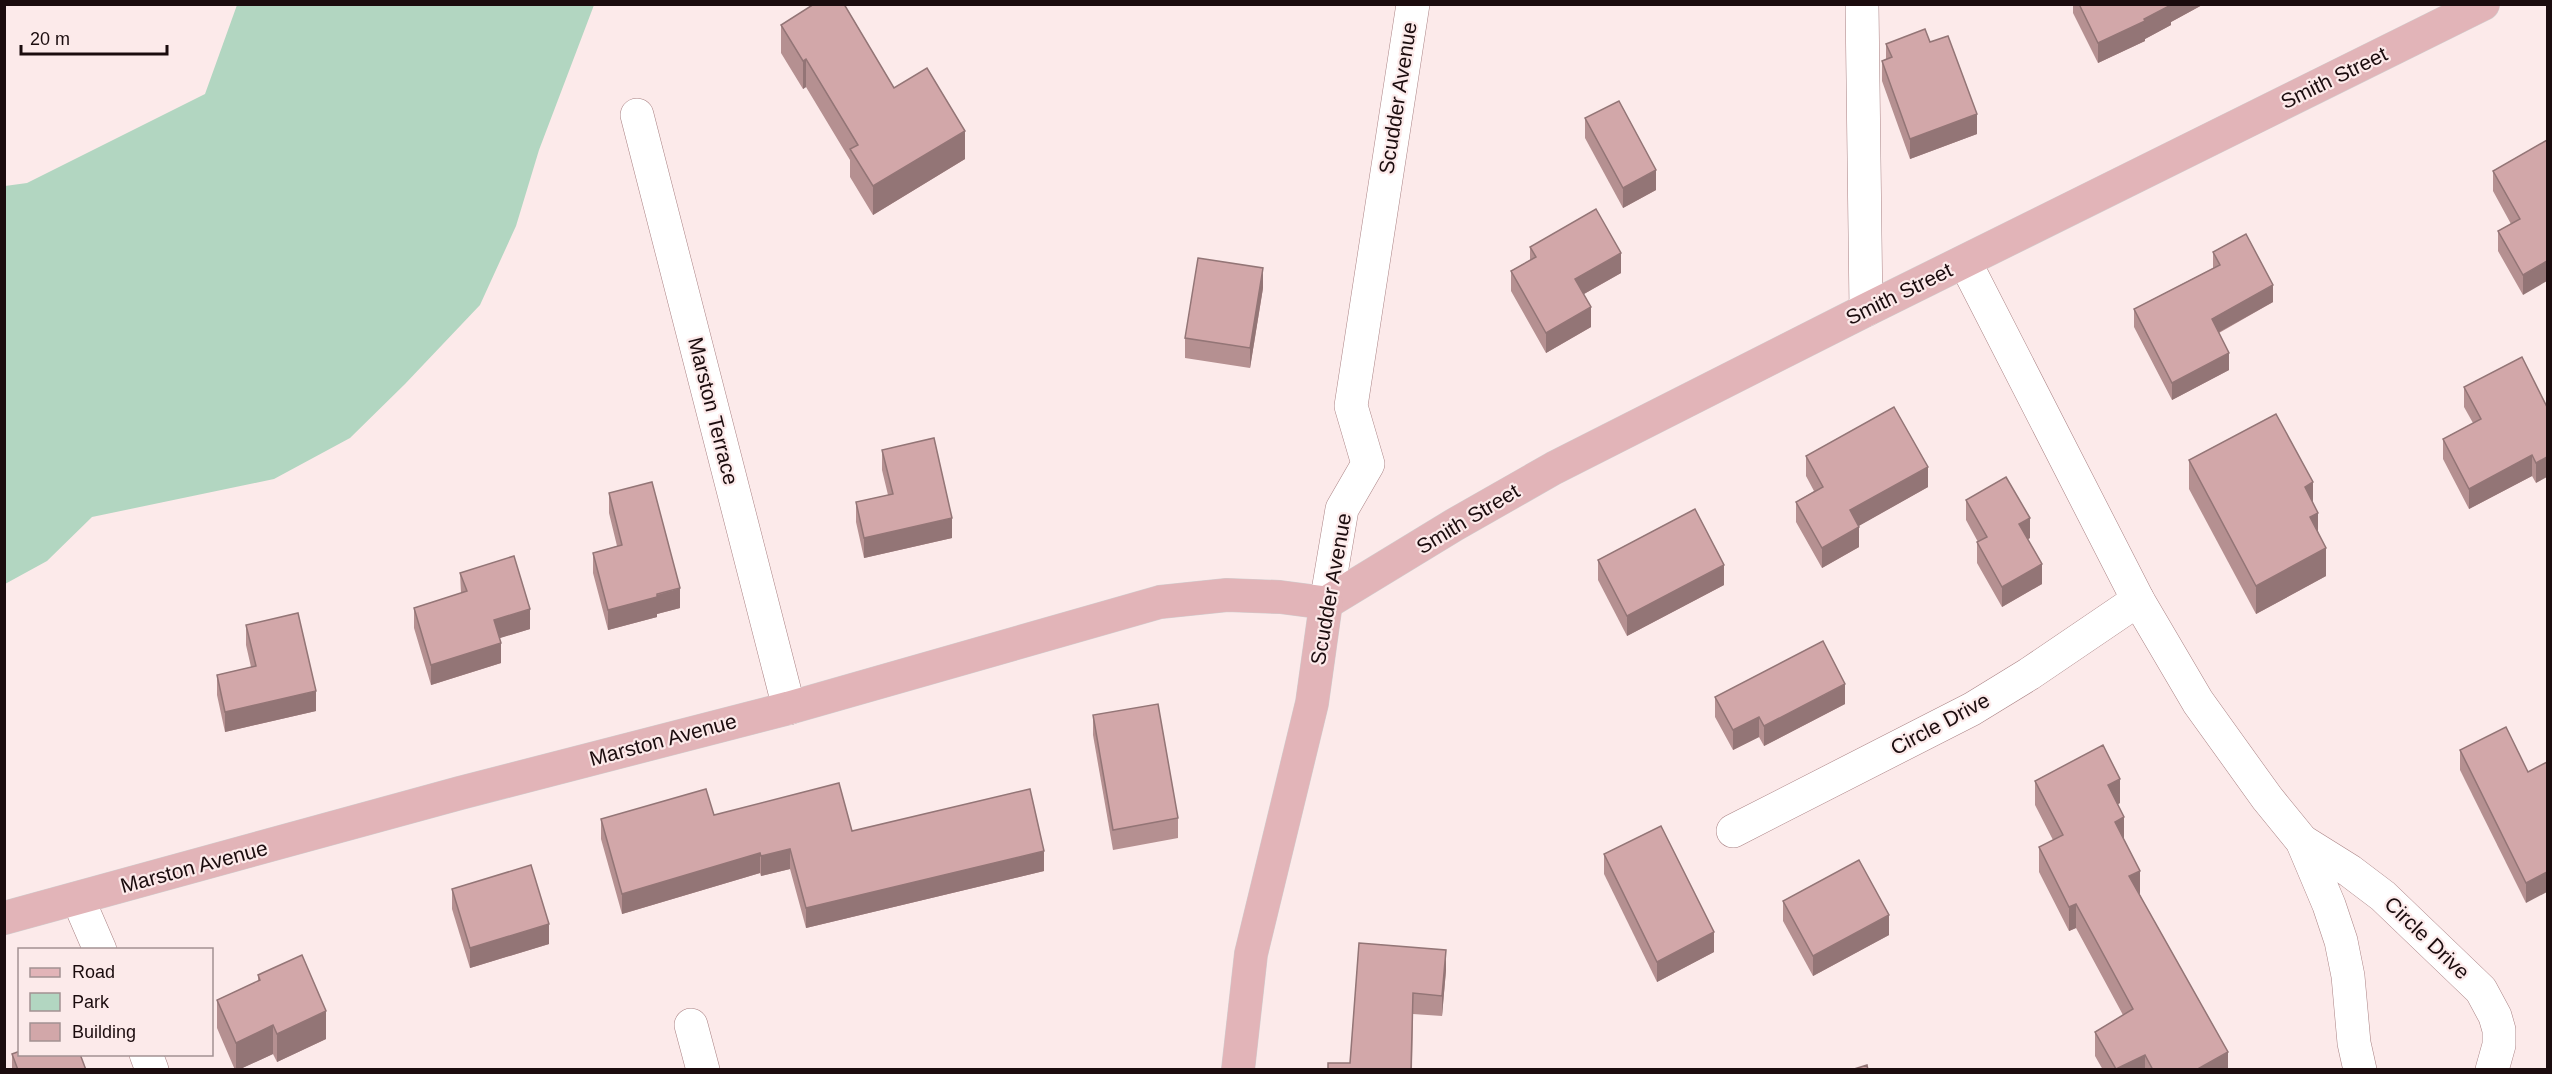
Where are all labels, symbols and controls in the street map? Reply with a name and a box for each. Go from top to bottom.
scale bar [21,18,166,56]
street label: Scudder Avenue [1374,20,1421,176]
text: 20 m [30,29,70,49]
street label: Smith Street [2277,42,2391,113]
street label: Smith Street [1842,258,1956,329]
street label: Marston Terrace [684,335,743,487]
street label: Smith Street [1412,479,1523,558]
street label: Scudder Avenue [1306,511,1355,667]
street label: Circle Drive [1886,688,1993,759]
street label: Marston Avenue [587,709,739,770]
street label: Marston Avenue [118,836,270,897]
street label: Circle Drive [2380,892,2474,984]
legend [18,948,213,1056]
text: Road [72,962,115,982]
text: Park [72,992,110,1012]
text: Building [72,1022,136,1042]

